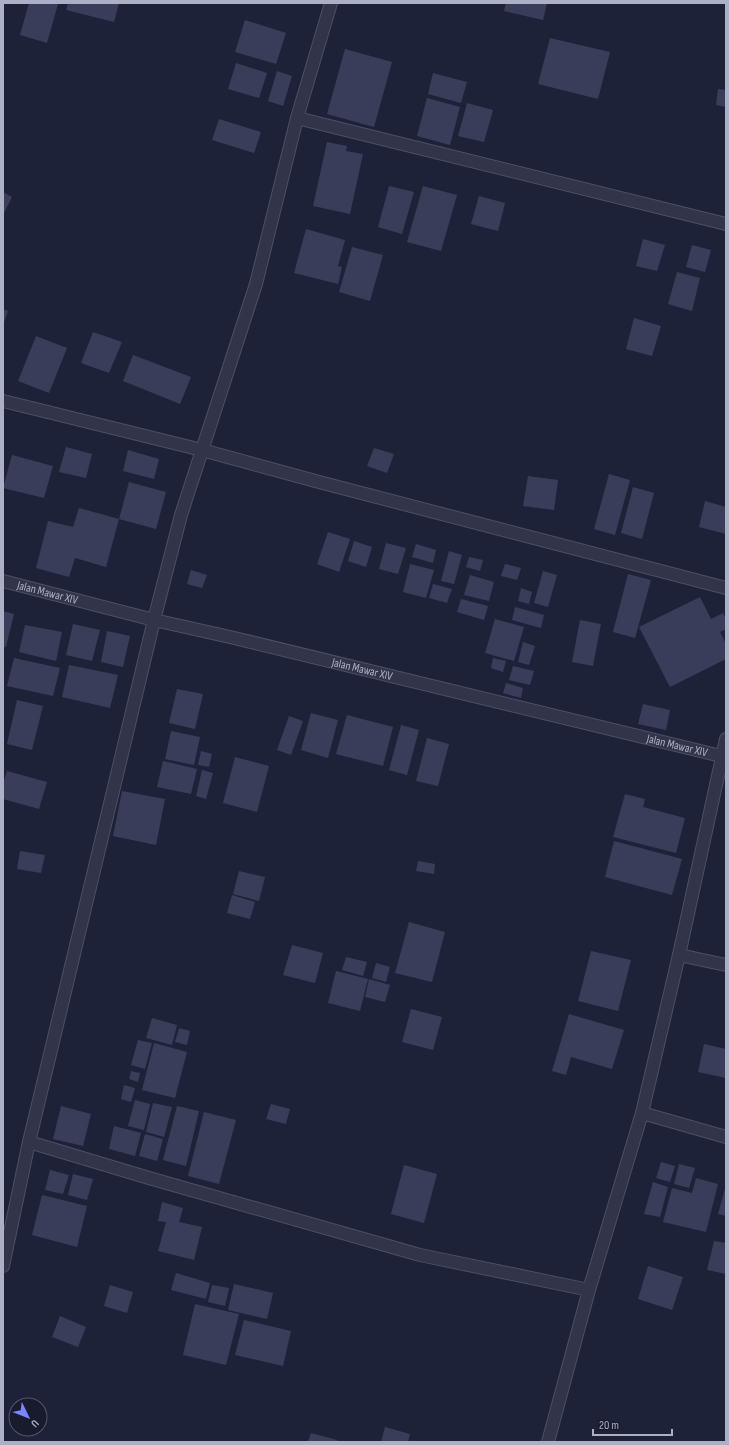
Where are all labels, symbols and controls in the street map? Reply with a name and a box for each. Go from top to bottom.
street label: Jalan Mawar XIV [15,577,80,608]
street label: Jalan Mawar XIV [329,654,395,684]
street label: Jalan Mawar XIV [644,731,710,760]
north arrow [8,1397,48,1437]
scale bar [593,1411,672,1437]
text: U [28,1417,42,1430]
text: 20 m [599,1418,619,1433]

